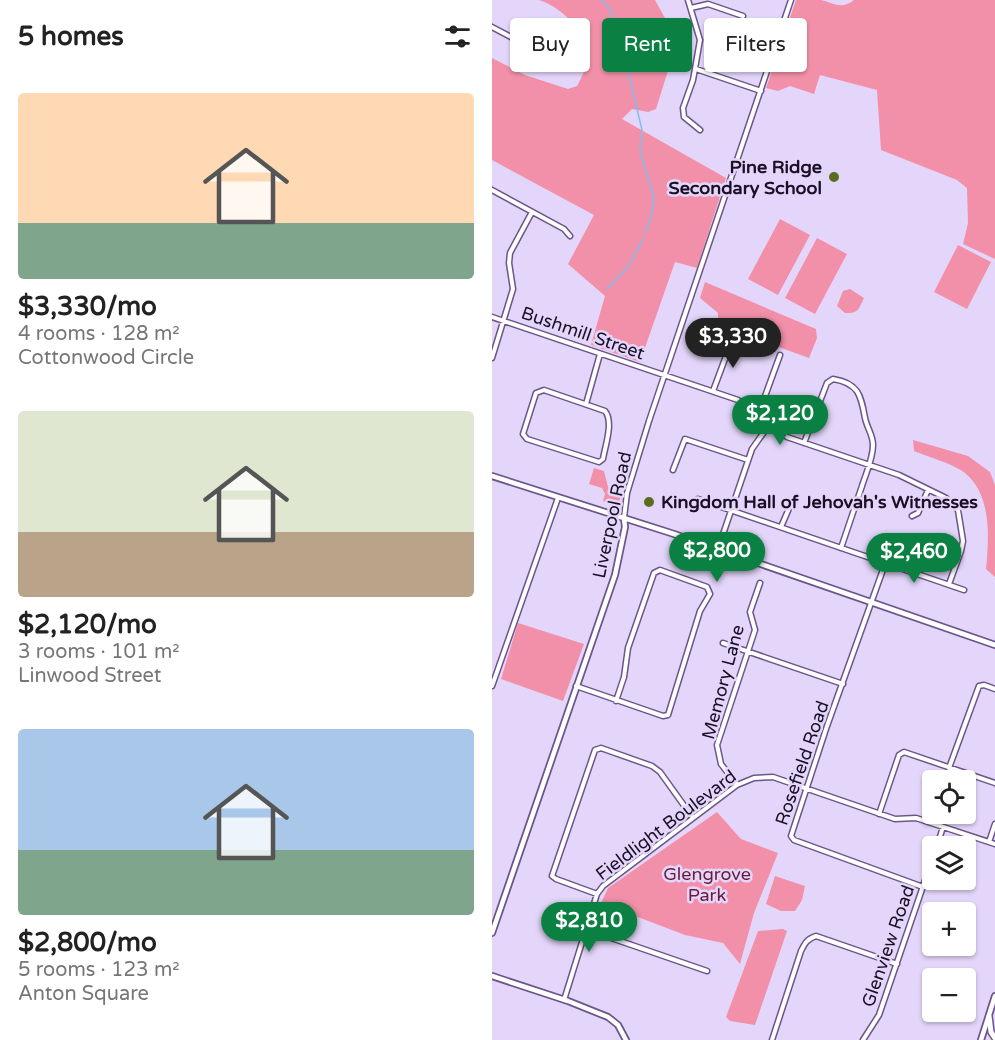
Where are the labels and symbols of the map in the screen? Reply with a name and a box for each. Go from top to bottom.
place label: Pine Ridge Secondary School [669,156,822,199]
marker: Pine Ridge Secondary School [827,170,841,184]
street label: Bushmill Street [518,302,648,364]
pin: $3,330 [684,318,782,369]
pin: $2,120 [731,395,829,446]
street label: Liverpool Road [588,450,636,580]
place label: Kingdom Hall of Jehovah's Witnesses [661,491,978,513]
marker: Kingdom Hall of Jehovah's Witnesses [642,495,656,509]
pin: $2,800 [668,532,766,583]
pin: $2,460 [865,533,963,584]
street label: Memory Lane [697,622,749,742]
street label: Rosefield Road [770,698,834,828]
street label: Fieldlight Boulevard [591,765,741,885]
park label: Glengrove Park [663,863,751,906]
street label: Glenview Road [857,882,919,1010]
pin: $2,810 [540,902,638,953]

